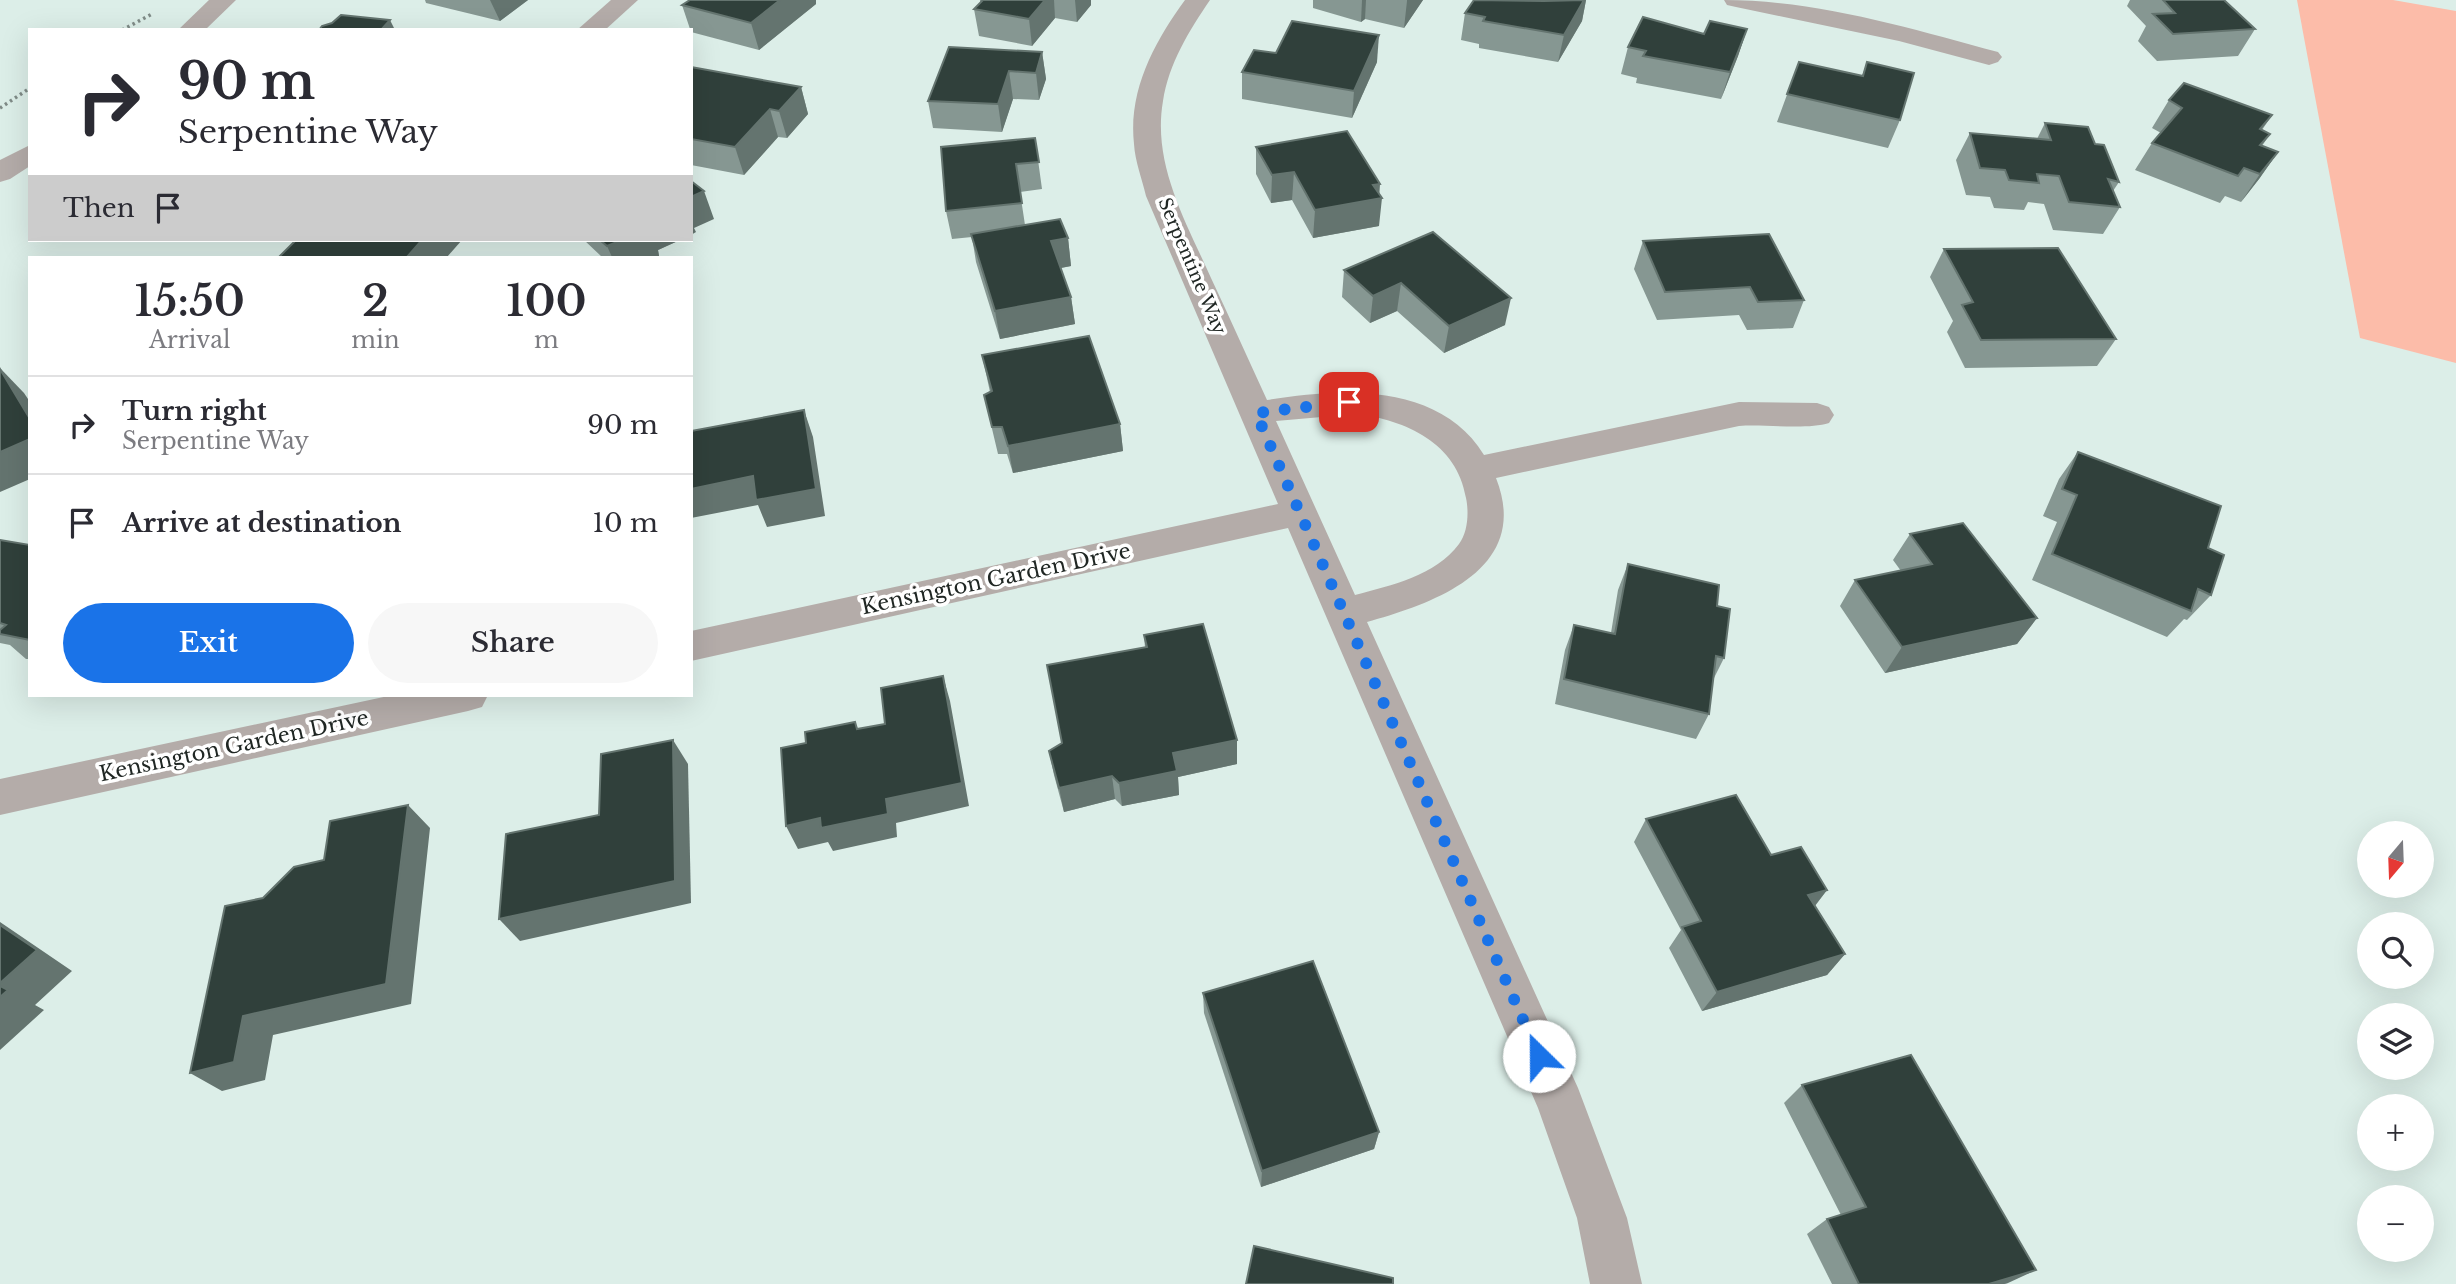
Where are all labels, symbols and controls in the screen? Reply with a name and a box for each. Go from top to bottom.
text: 90 m [178,51,315,112]
icon: right [63,56,154,147]
text: Serpentine Way [178,112,438,152]
icon: arrive [149,189,187,227]
text: Then [63,192,135,224]
street label: Serpentine Way [1153,194,1231,338]
text: 15:50 [134,275,245,327]
text: 2 [362,275,389,327]
text: 100 [506,275,587,327]
text: Arrival [149,326,230,354]
text: min [351,326,400,354]
text: m [534,326,559,354]
pin [1319,372,1379,432]
icon: arrive [1330,383,1368,421]
text: Turn right [122,395,267,427]
icon: right [63,406,101,444]
text: 90 m [587,409,658,441]
text: Serpentine Way [122,427,309,455]
icon: arrive [63,504,101,542]
text: Arrive at destination [122,507,402,539]
text: 10 m [592,507,658,539]
street label: Kensington Garden Drive [859,538,1133,620]
button: Exit [63,603,354,683]
button: Share [368,603,658,683]
street label: Kensington Garden Drive [97,705,371,787]
north arrow [2357,821,2434,898]
map controls [2357,821,2434,1262]
button: search [2357,912,2434,989]
button: layers [2357,1003,2434,1080]
position arrow [1502,1019,1576,1093]
button: + [2357,1094,2434,1171]
button: − [2357,1185,2434,1262]

